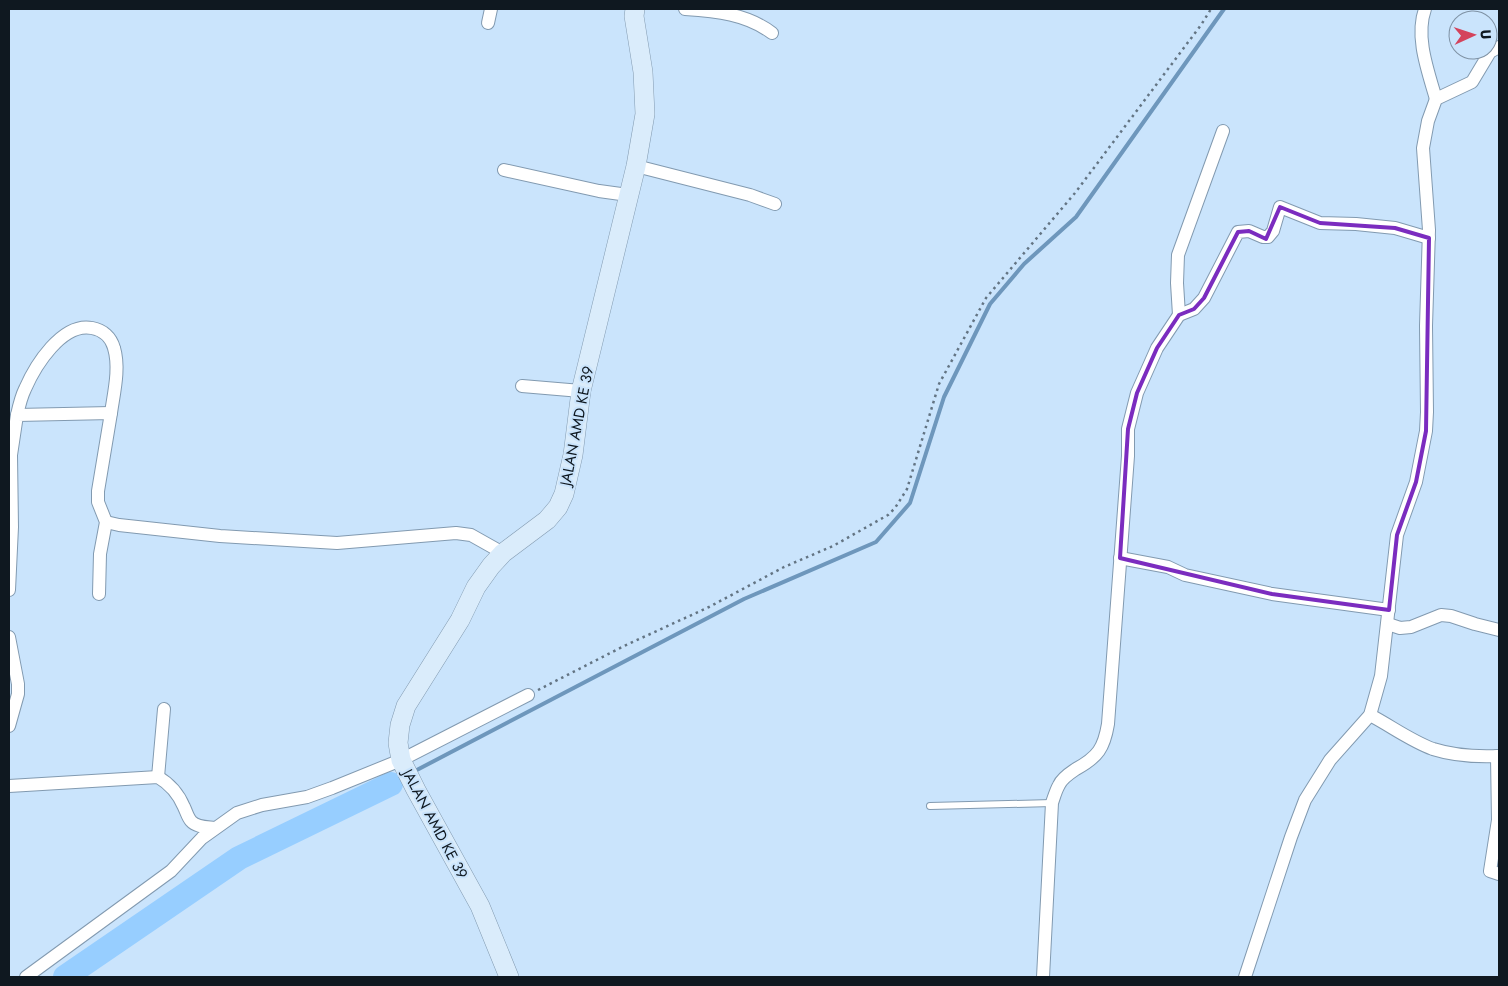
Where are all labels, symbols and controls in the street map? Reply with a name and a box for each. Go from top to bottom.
north arrow [1448,10,1498,60]
text: U [1476,29,1496,40]
street label: JALAN AMD KE 39 [554,364,599,490]
street label: JALAN AMD KE 39 [396,763,473,883]

